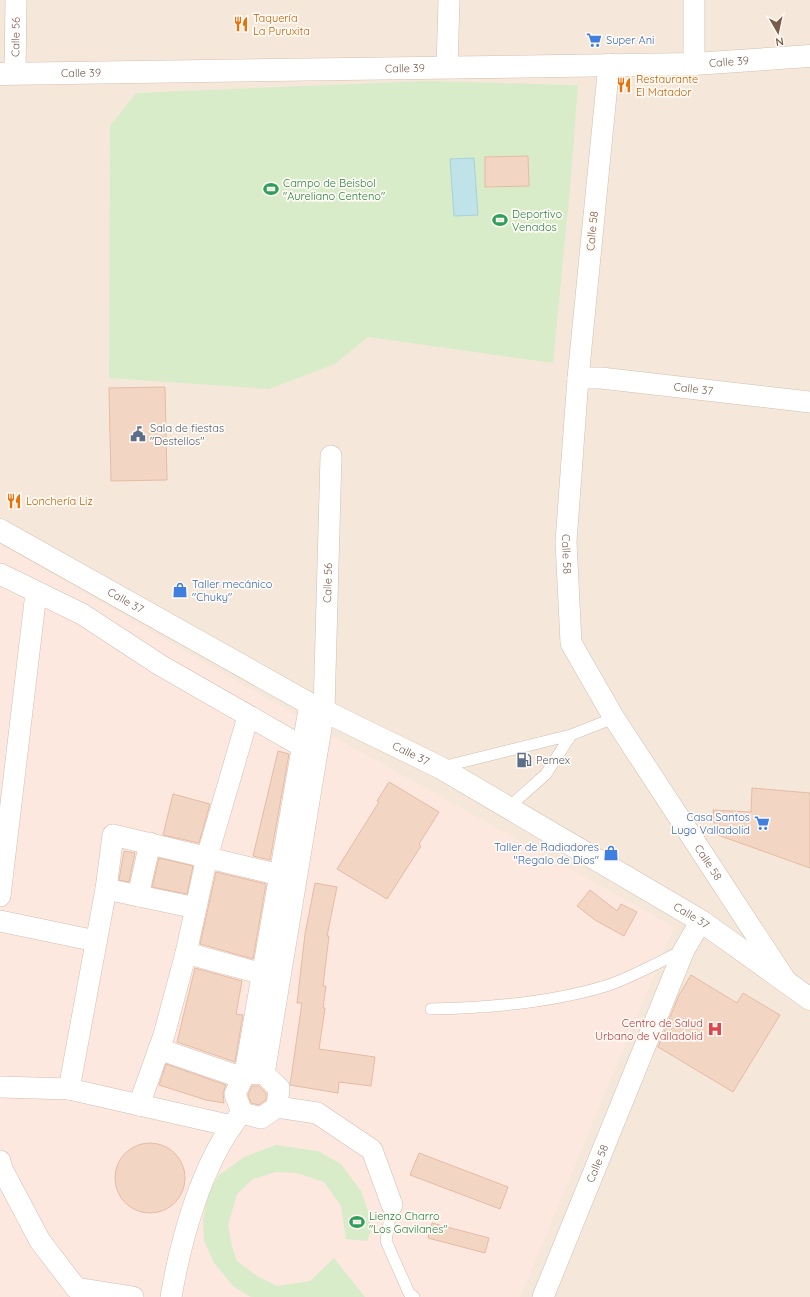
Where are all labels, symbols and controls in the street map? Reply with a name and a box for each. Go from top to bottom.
place label: Taquería La Puruxita [253,11,310,38]
north arrow [758,12,798,52]
restaurant icon: Taquería La Puruxita [232,15,250,33]
street label: Calle 56 [8,17,23,57]
supermarket icon: Super Ani [585,31,603,49]
place label: Super Ani [606,33,654,47]
text: N [774,34,785,49]
street label: Calle 39 [708,53,749,70]
street label: Calle 39 [385,61,425,75]
street label: Calle 39 [61,66,101,80]
place label: Restaurante El Matador [636,72,698,99]
restaurant icon: Restaurante El Matador [615,76,633,94]
place label: Campo de Beisbol "Aureliano Centeno" [283,176,385,203]
sports icon: Campo de Beisbol "Aureliano Centeno" [262,180,280,198]
place label: Deportivo Venados [512,207,563,234]
street label: Calle 58 [583,210,601,252]
sports icon: Deportivo Venados [491,211,509,229]
street label: Calle 37 [673,379,714,398]
place label: Sala de fiestas "Destellos" [150,421,224,448]
public building icon: Sala de fiestas "Destellos" [129,425,147,443]
restaurant icon: Lonchería Liz [5,492,23,510]
place label: Lonchería Liz [26,494,93,508]
street label: Calle 58 [559,534,575,574]
street label: Calle 56 [320,563,335,603]
place label: Taller mecánico "Chuky" [192,577,273,604]
shop icon: Taller mecánico "Chuky" [171,581,189,599]
street label: Calle 37 [105,585,147,616]
street label: Calle 37 [390,738,432,768]
fuel station icon: Pemex [515,751,533,769]
place label: Pemex [536,753,570,767]
place label: Casa Santos Lugo Valladolid [671,810,750,837]
supermarket icon: Casa Santos Lugo Valladolid [753,814,771,832]
place label: Taller de Radiadores "Regalo de Dios" [494,840,599,867]
street label: Calle 58 [692,842,725,883]
shop icon: Taller de Radiadores "Regalo de Dios" [602,844,620,862]
street label: Calle 37 [671,899,712,932]
place label: Centro de Salud Urbano de Valladolid [595,1016,703,1043]
hospital icon: Centro de Salud Urbano de Valladolid [706,1020,724,1038]
street label: Calle 58 [583,1142,611,1185]
place label: Lienzo Charro "Los Gavilanes" [369,1209,448,1236]
sports icon: Lienzo Charro "Los Gavilanes" [348,1213,366,1231]

